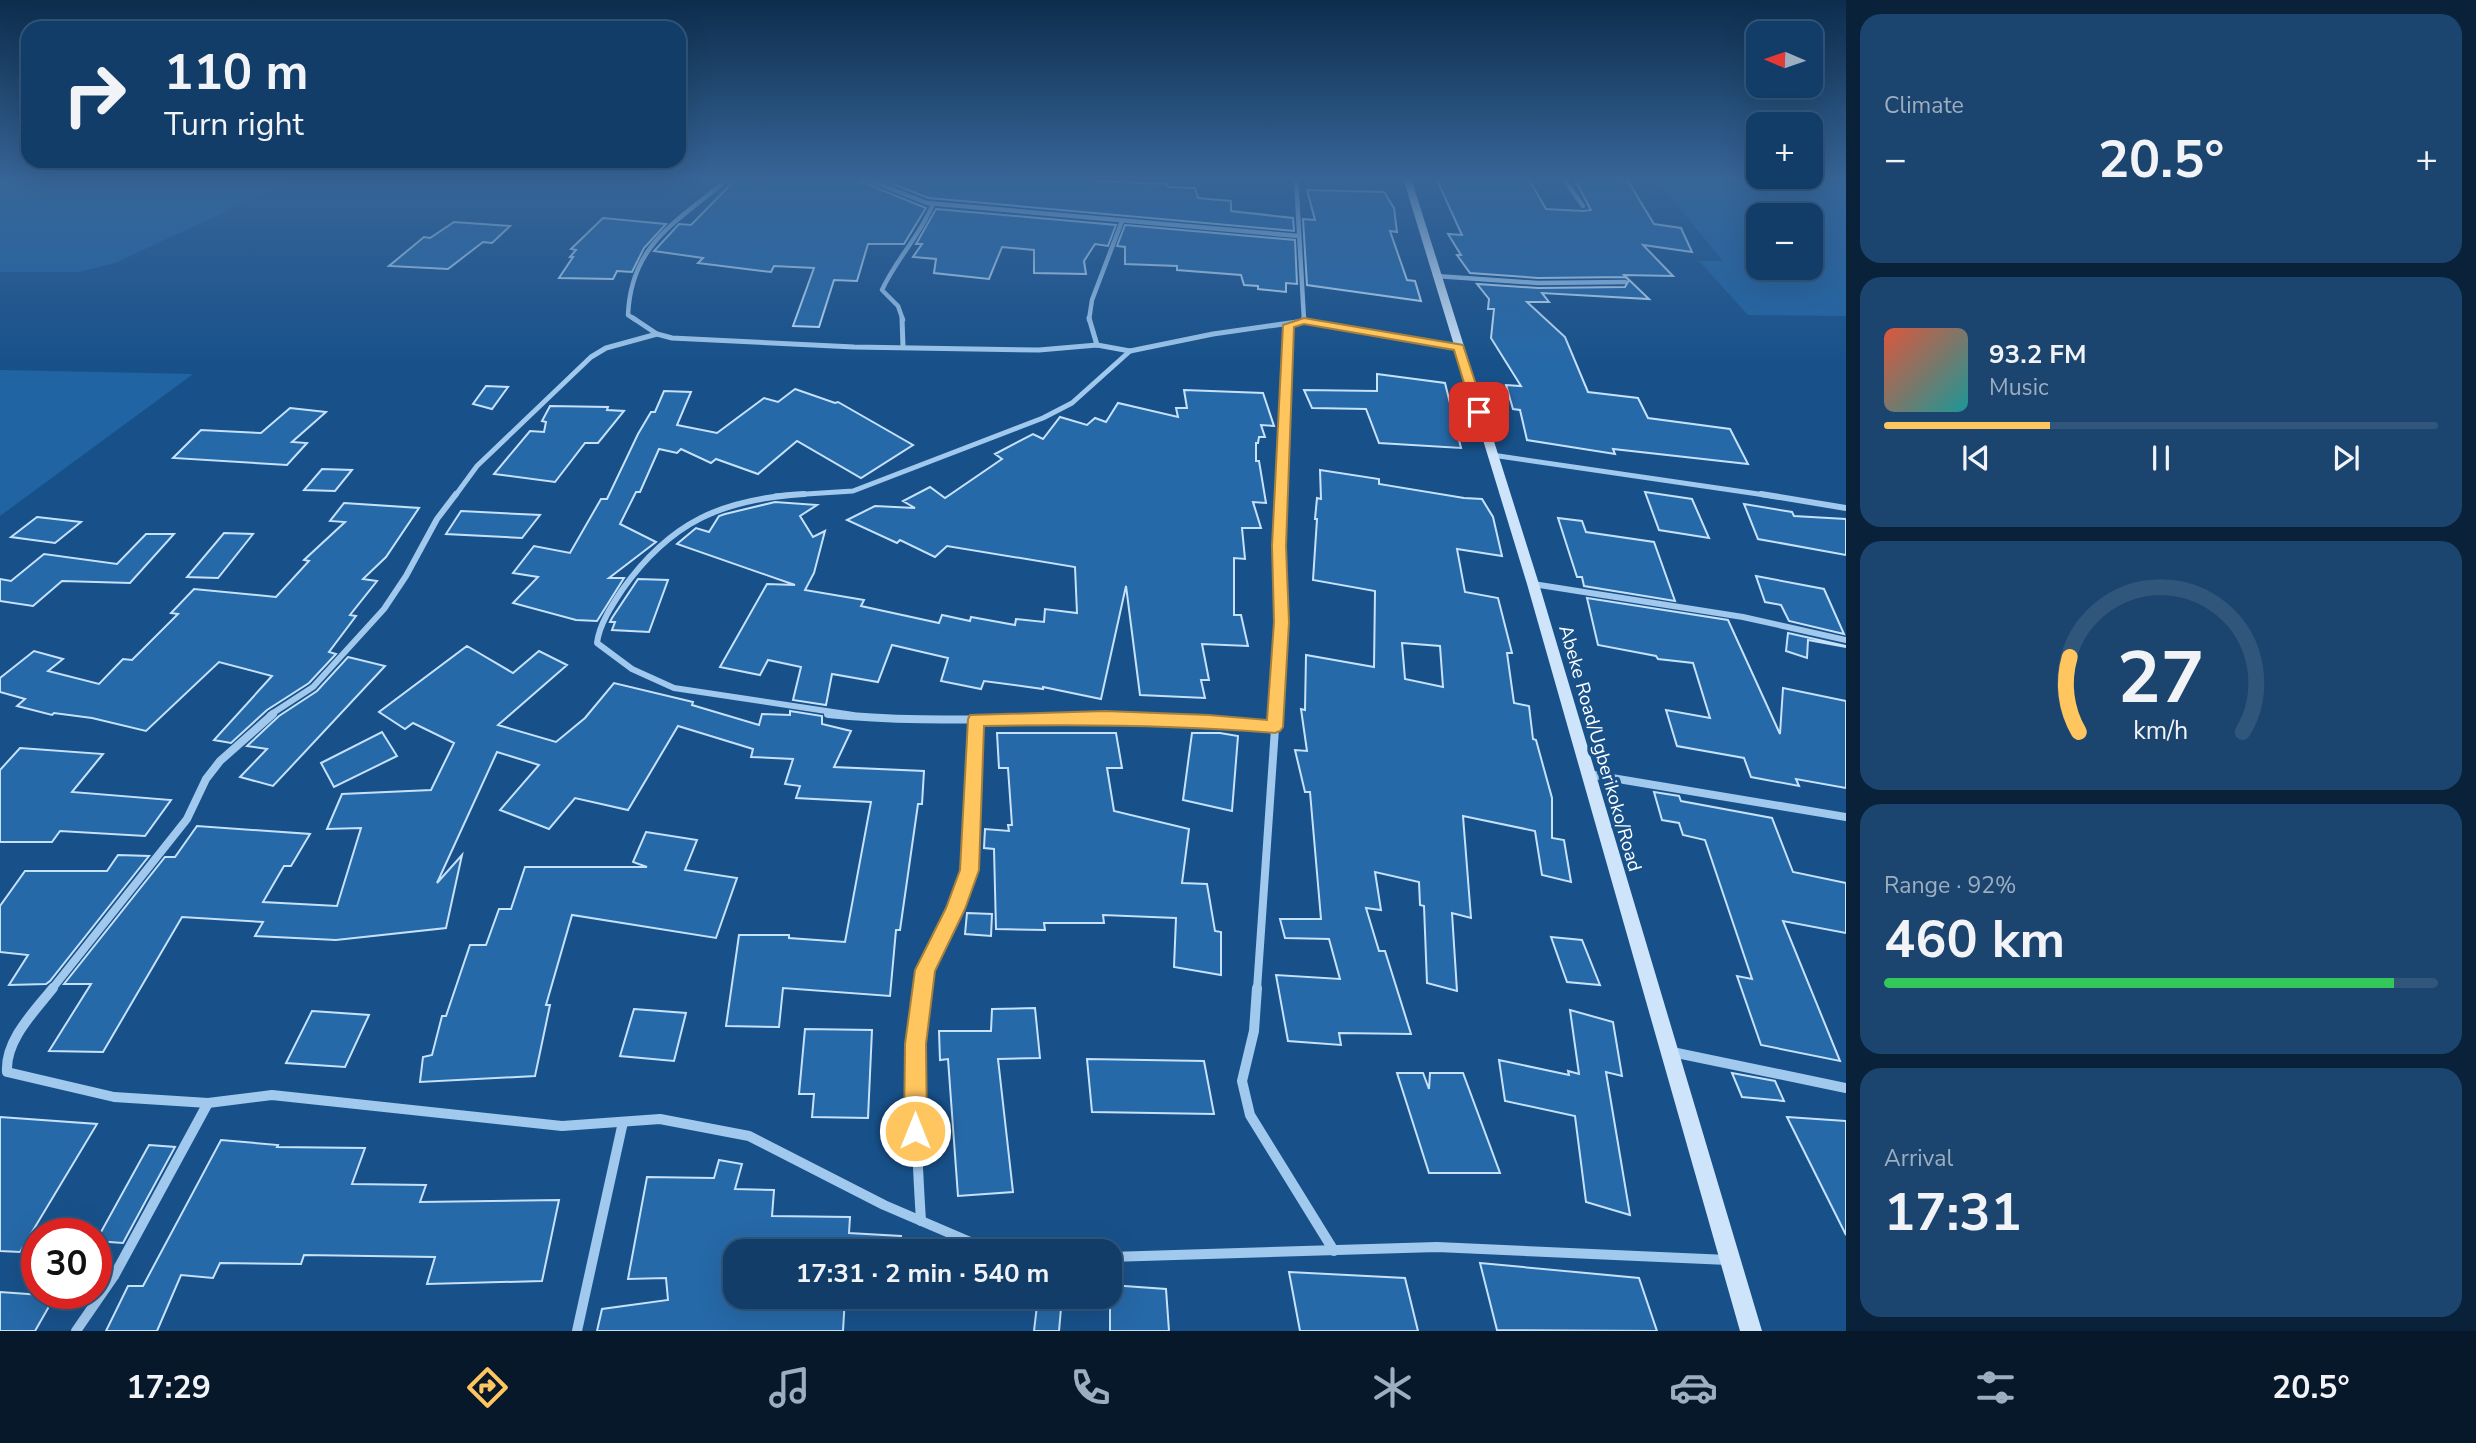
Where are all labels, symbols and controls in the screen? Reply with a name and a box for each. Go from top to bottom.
north arrow [1746,21,1824,98]
map controls [1746,21,1823,280]
text: 110 m [164,39,308,106]
icon: right [49,49,140,140]
text: Climate [1884,90,1964,121]
text: Turn right [164,103,304,146]
button: + [1746,112,1823,189]
text: 20.5° [2098,124,2224,195]
text: − [1884,134,1907,185]
text: + [2415,134,2438,185]
button: − [1746,203,1823,280]
text: 93.2 FM [1989,337,2086,372]
text: Music [1989,372,2049,403]
pin [1449,382,1509,442]
icon: arrive [1460,393,1498,431]
icon: previous [1957,439,1995,477]
icon: pause [2142,439,2180,477]
icon: next [2327,439,2365,477]
street label: Abeke Road/Ugberikoko/Road [1552,622,1648,875]
text: 27 [2117,628,2205,728]
text: km/h [2133,713,2189,747]
text: Range · 92% [1884,870,2016,901]
text: 460 km [1884,904,2065,975]
position arrow [878,1094,952,1168]
text: Arrival [1884,1143,1953,1174]
text: 17:31 [1884,1177,2022,1248]
speed limit sign: 30 [21,1218,112,1309]
text: 17:31 · 2 min · 540 m [796,1256,1049,1291]
icon: directions [463,1363,512,1412]
icon: music [765,1363,814,1412]
icon: phone [1066,1363,1115,1412]
icon: climate [1368,1363,1417,1412]
icon: car [1669,1363,1718,1412]
icon: filters [1971,1363,2020,1412]
text: 17:29 [126,1366,211,1409]
text: 20.5° [2272,1366,2350,1409]

